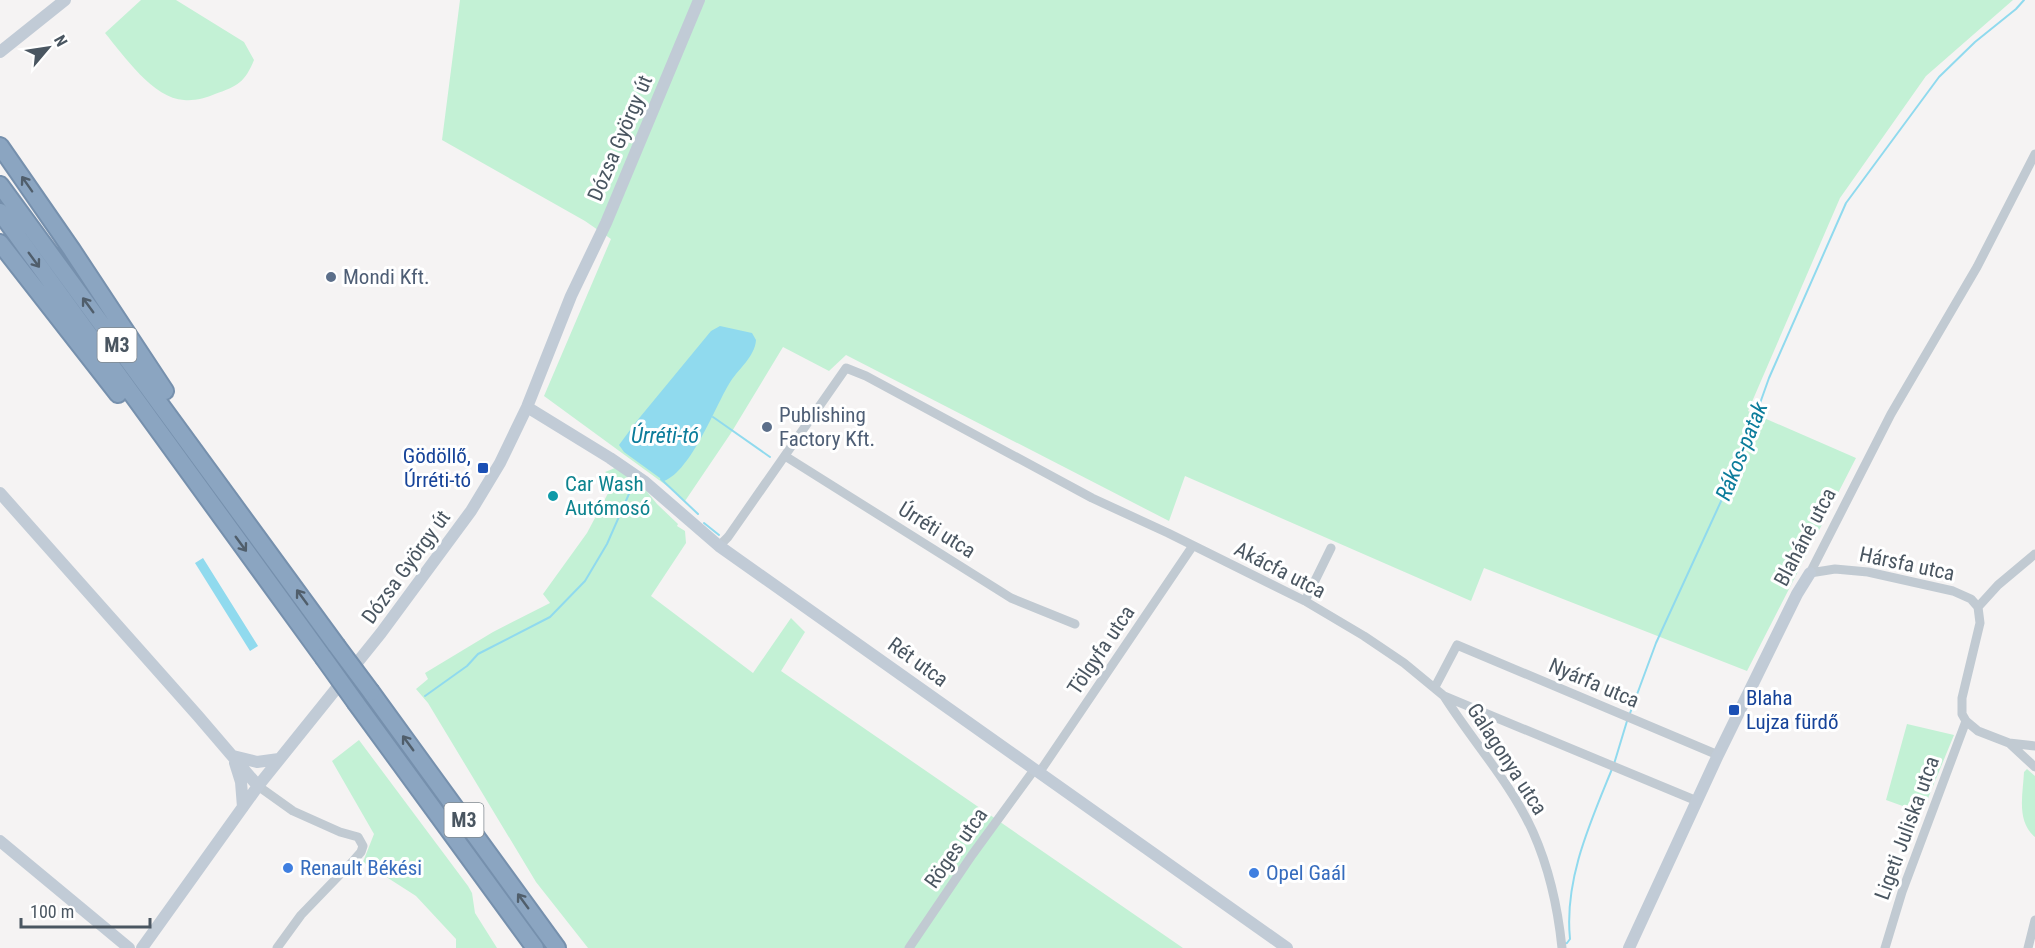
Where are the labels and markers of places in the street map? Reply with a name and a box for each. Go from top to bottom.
place label: Mondi Kft. [343,265,429,289]
marker: Mondi Kft. [324,270,338,284]
place label: Publishing Factory Kft. [779,403,875,451]
marker: Publishing Factory Kft. [760,420,774,434]
place label: Gödöllő, Úrréti-tó [403,444,471,492]
marker: Gödöllő, Úrréti-tó [476,461,490,475]
place label: Car Wash Autómosó [565,472,650,520]
marker: Car Wash Autómosó [546,489,560,503]
place label: Blaha Lujza fürdő [1746,686,1838,734]
marker: Blaha Lujza fürdő [1727,703,1741,717]
place label: Renault Békési [300,856,422,880]
marker: Renault Békési [281,861,295,875]
place label: Opel Gaál [1266,861,1346,885]
marker: Opel Gaál [1247,866,1261,880]

